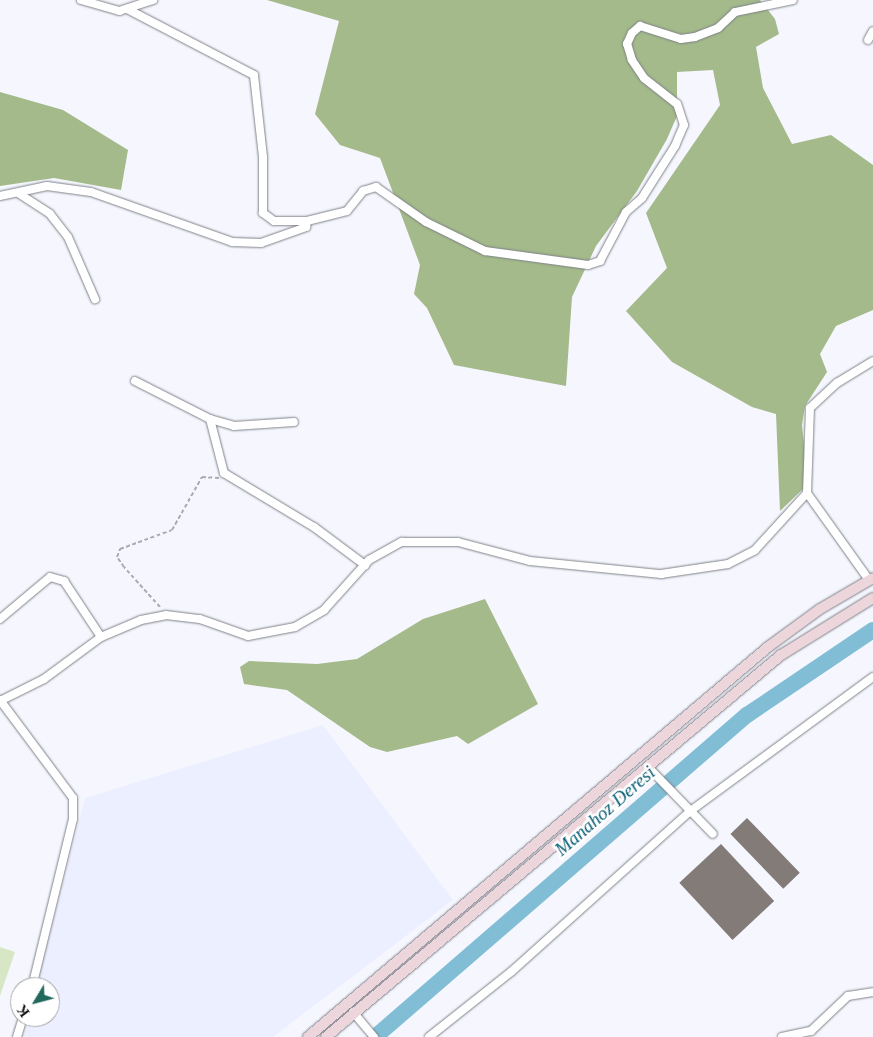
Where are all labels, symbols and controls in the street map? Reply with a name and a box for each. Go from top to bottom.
water label: Manahoz Deresi [550,761,660,861]
north arrow [10,977,60,1027]
text: K [14,1002,33,1020]

